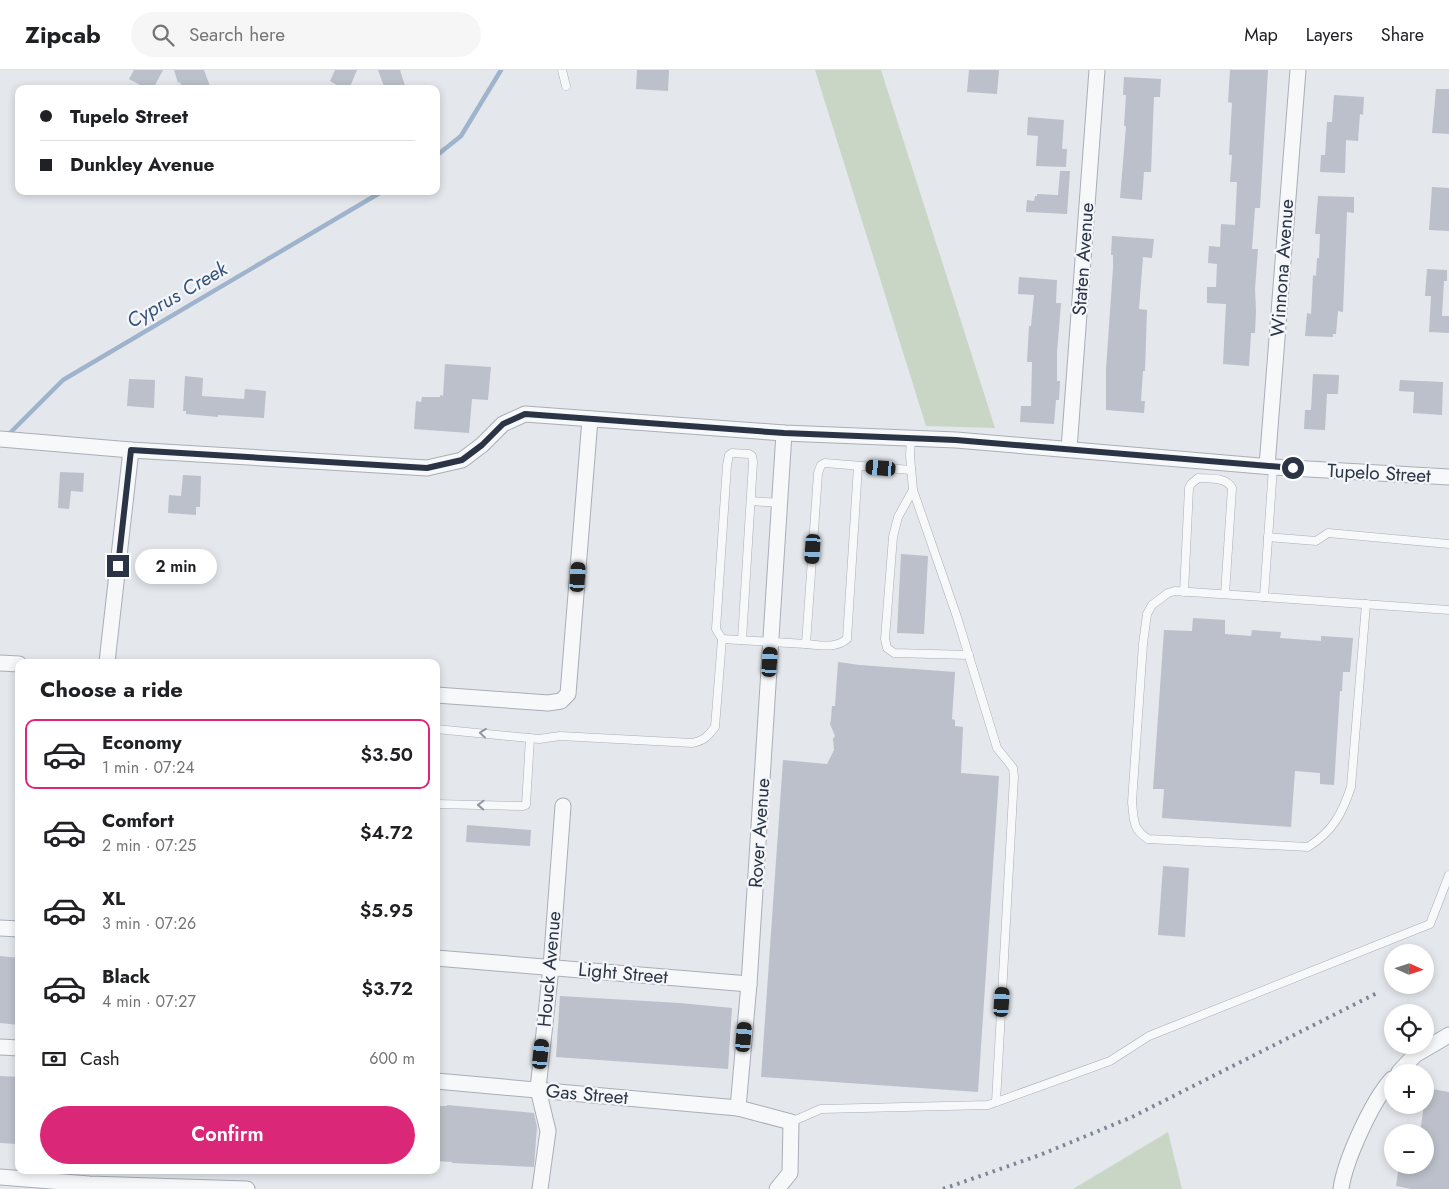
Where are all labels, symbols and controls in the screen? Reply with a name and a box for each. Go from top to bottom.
search box [131,12,481,57]
text: Zipcab [25,17,101,52]
icon: search [149,21,177,49]
text: Search here [189,21,285,48]
text: Map [1244,22,1278,48]
text: Layers [1306,22,1353,48]
text: Share [1381,22,1424,48]
text: Tupelo Street [70,103,188,130]
text: Dunkley Avenue [70,151,214,178]
street label: Winnona Avenue [1264,198,1300,338]
street label: Staten Avenue [1066,201,1100,316]
water label: Cyprus Creek [121,254,234,336]
route start [1282,457,1304,479]
street label: Tupelo Street [1327,457,1432,489]
car [865,459,896,477]
car [804,534,821,564]
callout: 2 min [136,548,218,584]
route end [107,555,129,577]
text: 2 min [155,555,197,578]
car [569,562,586,592]
car [761,647,778,677]
text: Choose a ride [40,673,183,705]
one-way arrow [479,728,487,739]
text: Economy [102,729,182,756]
icon: car [42,732,87,777]
text: $3.50 [360,741,413,768]
text: 1 min · 07:24 [102,756,195,779]
street label: Rover Avenue [742,777,776,889]
one-way arrow [477,800,484,810]
text: Comfort [102,807,174,834]
icon: car [42,810,87,855]
text: $4.72 [360,819,413,846]
text: 2 min · 07:25 [102,834,196,857]
text: XL [102,885,125,912]
icon: car [42,888,87,933]
text: $5.95 [360,897,413,924]
street label: Houck Avenue [530,910,568,1028]
text: 3 min · 07:26 [102,912,196,935]
north arrow [1384,944,1434,994]
map controls [1384,944,1434,1174]
street label: Light Street [577,956,669,990]
text: Black [102,963,150,990]
icon: car [42,966,87,1011]
text: $3.72 [361,975,413,1002]
car [993,987,1010,1017]
text: 4 min · 07:27 [102,990,196,1013]
button: locate [1384,1004,1434,1054]
car [735,1021,752,1053]
car [531,1038,550,1070]
icon: cash [40,1045,68,1073]
text: Cash [80,1045,120,1072]
text: 600 m [369,1047,415,1070]
button: + [1384,1064,1434,1114]
street label: Gas Street [545,1077,630,1111]
button: Confirm [40,1106,415,1164]
button: − [1384,1124,1434,1174]

